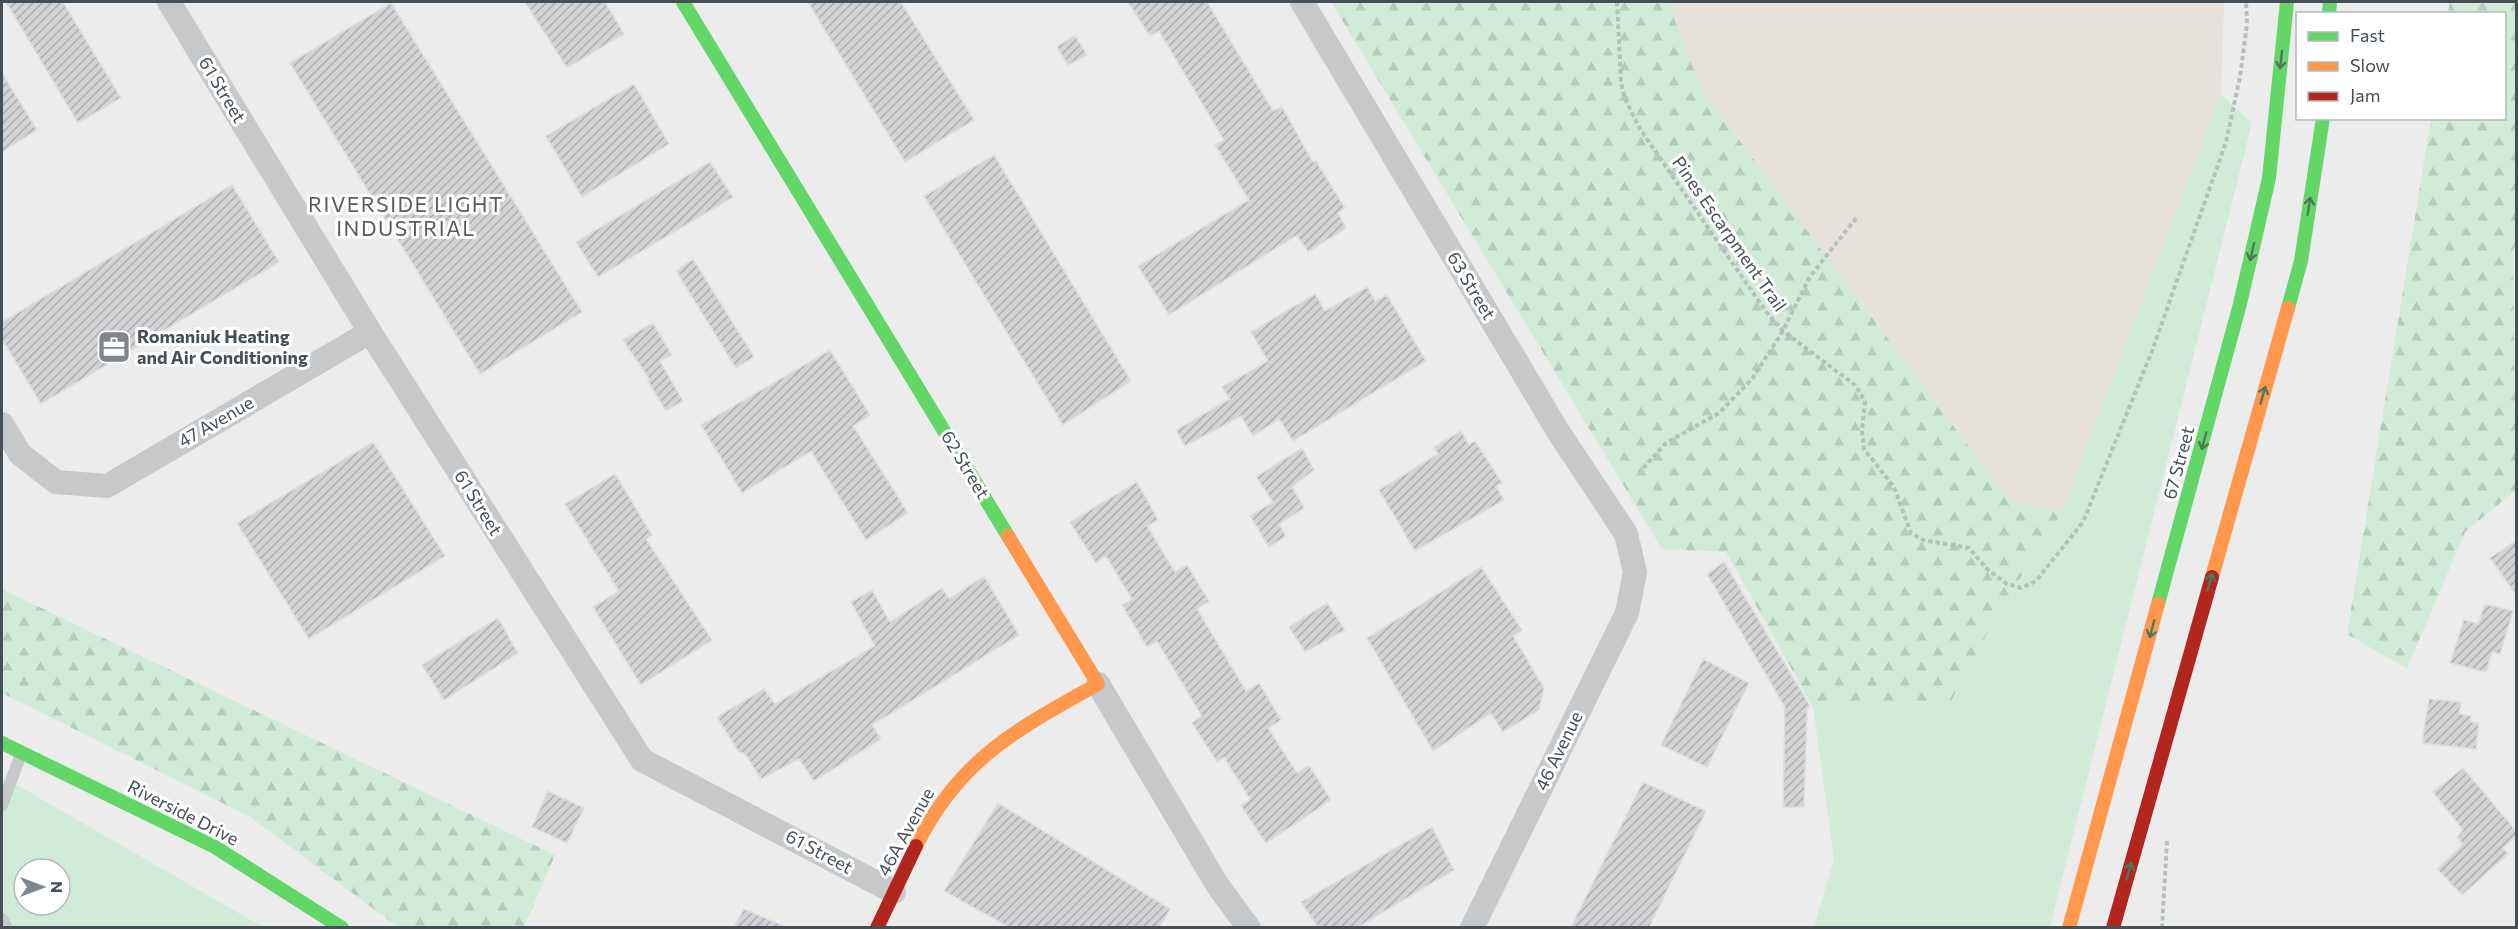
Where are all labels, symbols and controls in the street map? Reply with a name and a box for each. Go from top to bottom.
legend [2296,12,2506,120]
text: Fast [2350,24,2385,46]
one-way arrow [2275,49,2286,69]
street label: 61 Street [195,53,251,126]
text: Slow [2350,54,2390,76]
text: Jam [2350,84,2380,106]
street label: Pines Escarpment Trail [1668,152,1792,315]
district label: RIVERSIDE LIGHT INDUSTRIAL [308,191,504,240]
one-way arrow [2304,196,2315,216]
one-way arrow [2246,242,2257,261]
street label: 63 Street [1443,247,1501,324]
place label: Romaniuk Heating and Air Conditioning [137,325,308,368]
office icon: Romaniuk Heating and Air Conditioning [96,329,132,365]
one-way arrow [2258,386,2269,405]
street label: 47 Avenue [174,391,257,452]
street label: 67 Street [2158,424,2198,502]
street label: 62 Street [937,427,995,502]
one-way arrow [2197,431,2209,450]
street label: 61 Street [450,466,508,539]
one-way arrow [2205,573,2216,592]
one-way arrow [2145,619,2157,638]
street label: 46 Avenue [1530,707,1587,794]
street label: Riverside Drive [124,775,243,850]
street label: 46A Avenue [872,784,938,879]
street label: 61 Street [782,824,857,878]
north arrow [12,857,72,917]
one-way arrow [2123,862,2135,881]
text: N [48,881,67,893]

